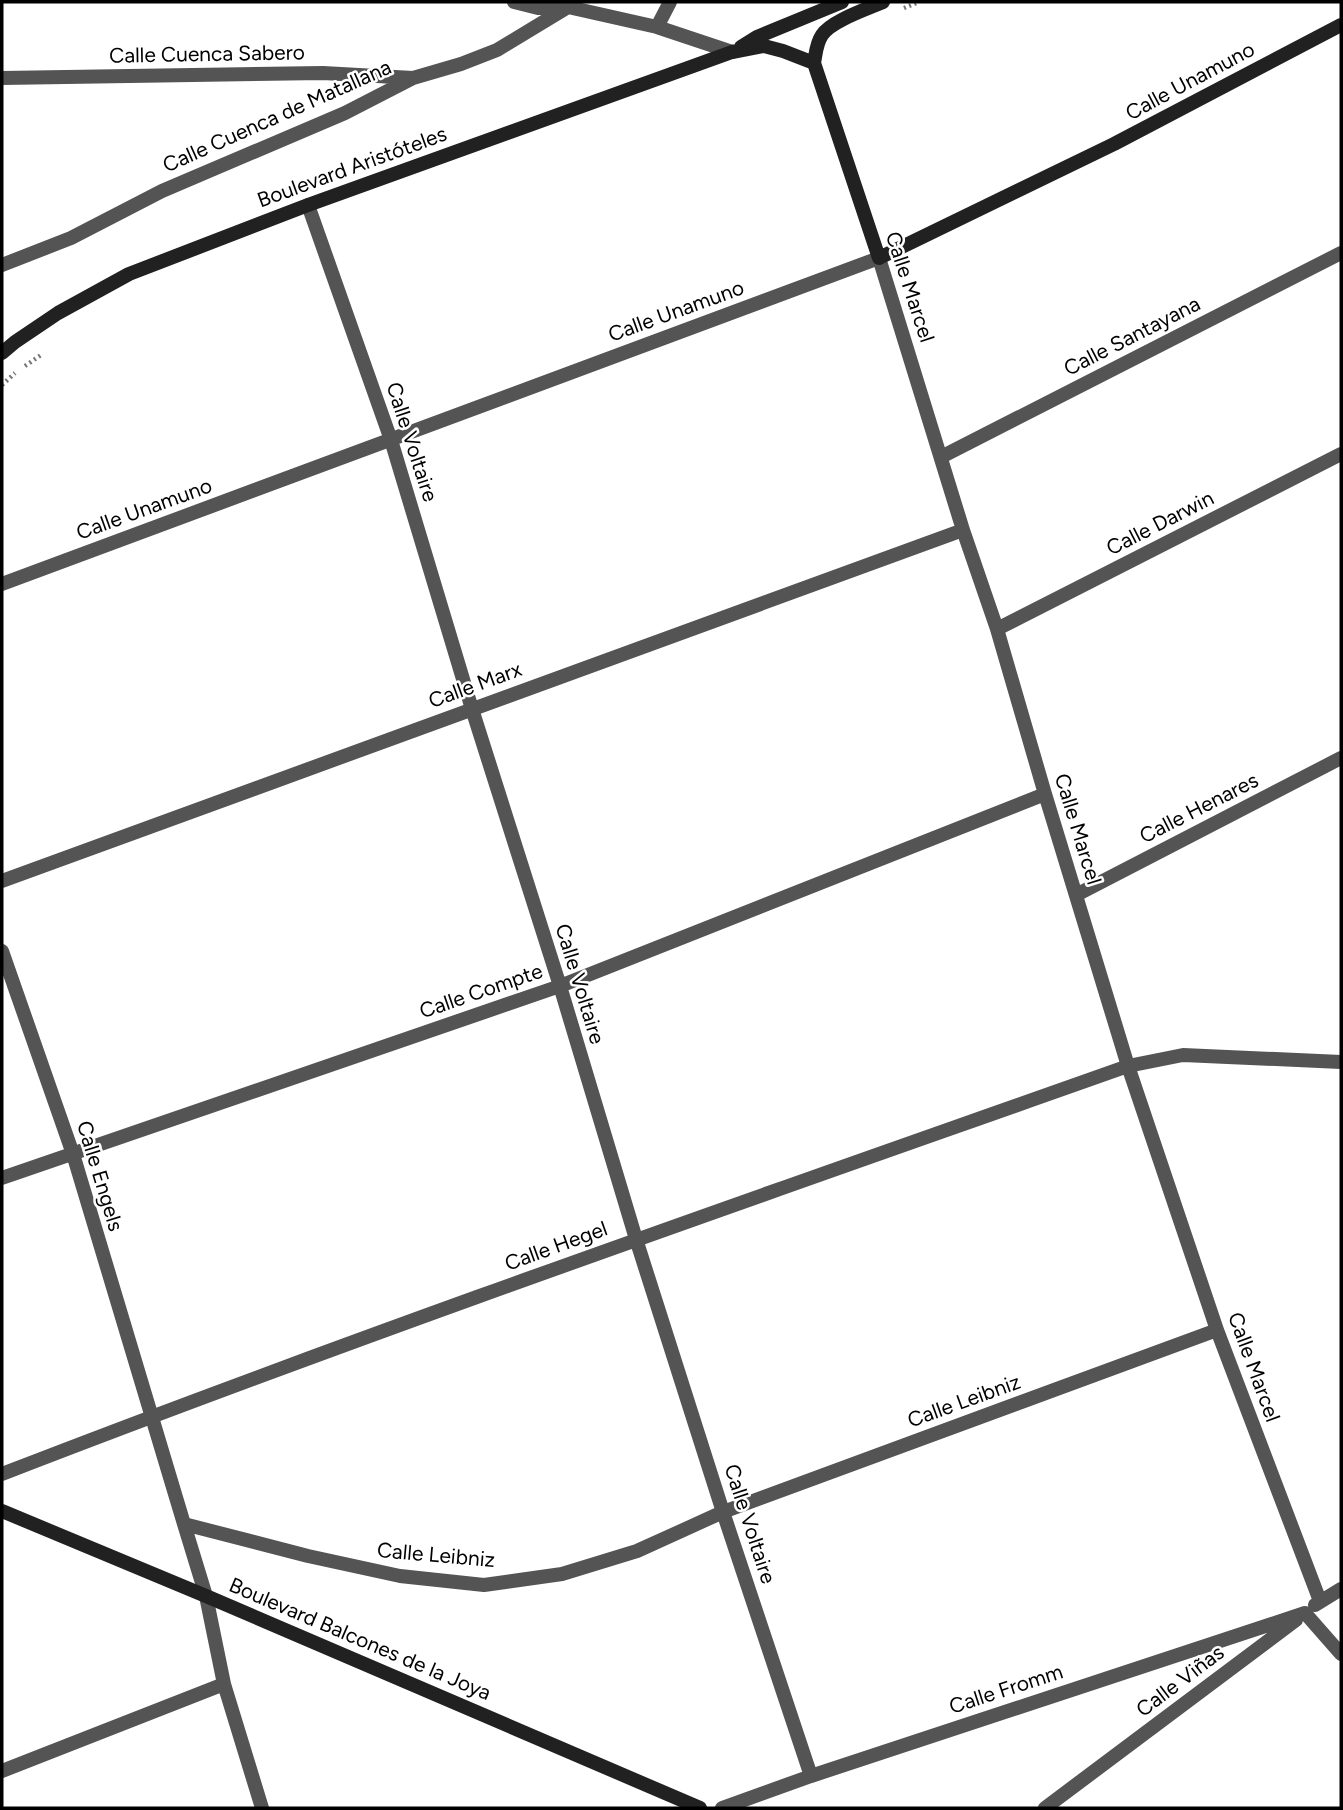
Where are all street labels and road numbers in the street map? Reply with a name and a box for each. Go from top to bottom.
street label: Calle Unamuno [1121,36,1259,125]
street label: Calle Cuenca Sabero [109,39,305,68]
street label: Calle Cuenca de Matallana [159,54,395,177]
street label: Boulevard Aristóteles [254,121,450,212]
street label: Calle Marcel [881,228,940,345]
street label: Calle Unamuno [605,274,747,347]
street label: Calle Santayana [1060,290,1204,381]
street label: Calle Voltaire [381,379,444,505]
street label: Calle Unamuno [73,472,215,545]
street label: Calle Darwin [1102,485,1218,560]
street label: Calle Marx [425,656,525,713]
street label: Calle Henares [1135,767,1262,848]
street label: Calle Marcel [1050,770,1107,887]
street label: Calle Voltaire [550,921,611,1047]
street label: Calle Compte [416,958,546,1023]
street label: Calle Engels [72,1118,129,1234]
street label: Calle Hegel [501,1215,611,1276]
street label: Calle Marcel [1223,1309,1286,1425]
street label: Calle Leibniz [904,1369,1024,1432]
street label: Calle Voltaire [719,1461,782,1587]
street label: Calle Leibniz [376,1537,496,1572]
street label: Boulevard Balcones de la Joya [225,1572,495,1705]
street label: Calle Viñas [1131,1640,1229,1722]
street label: Calle Fromm [946,1658,1066,1719]

